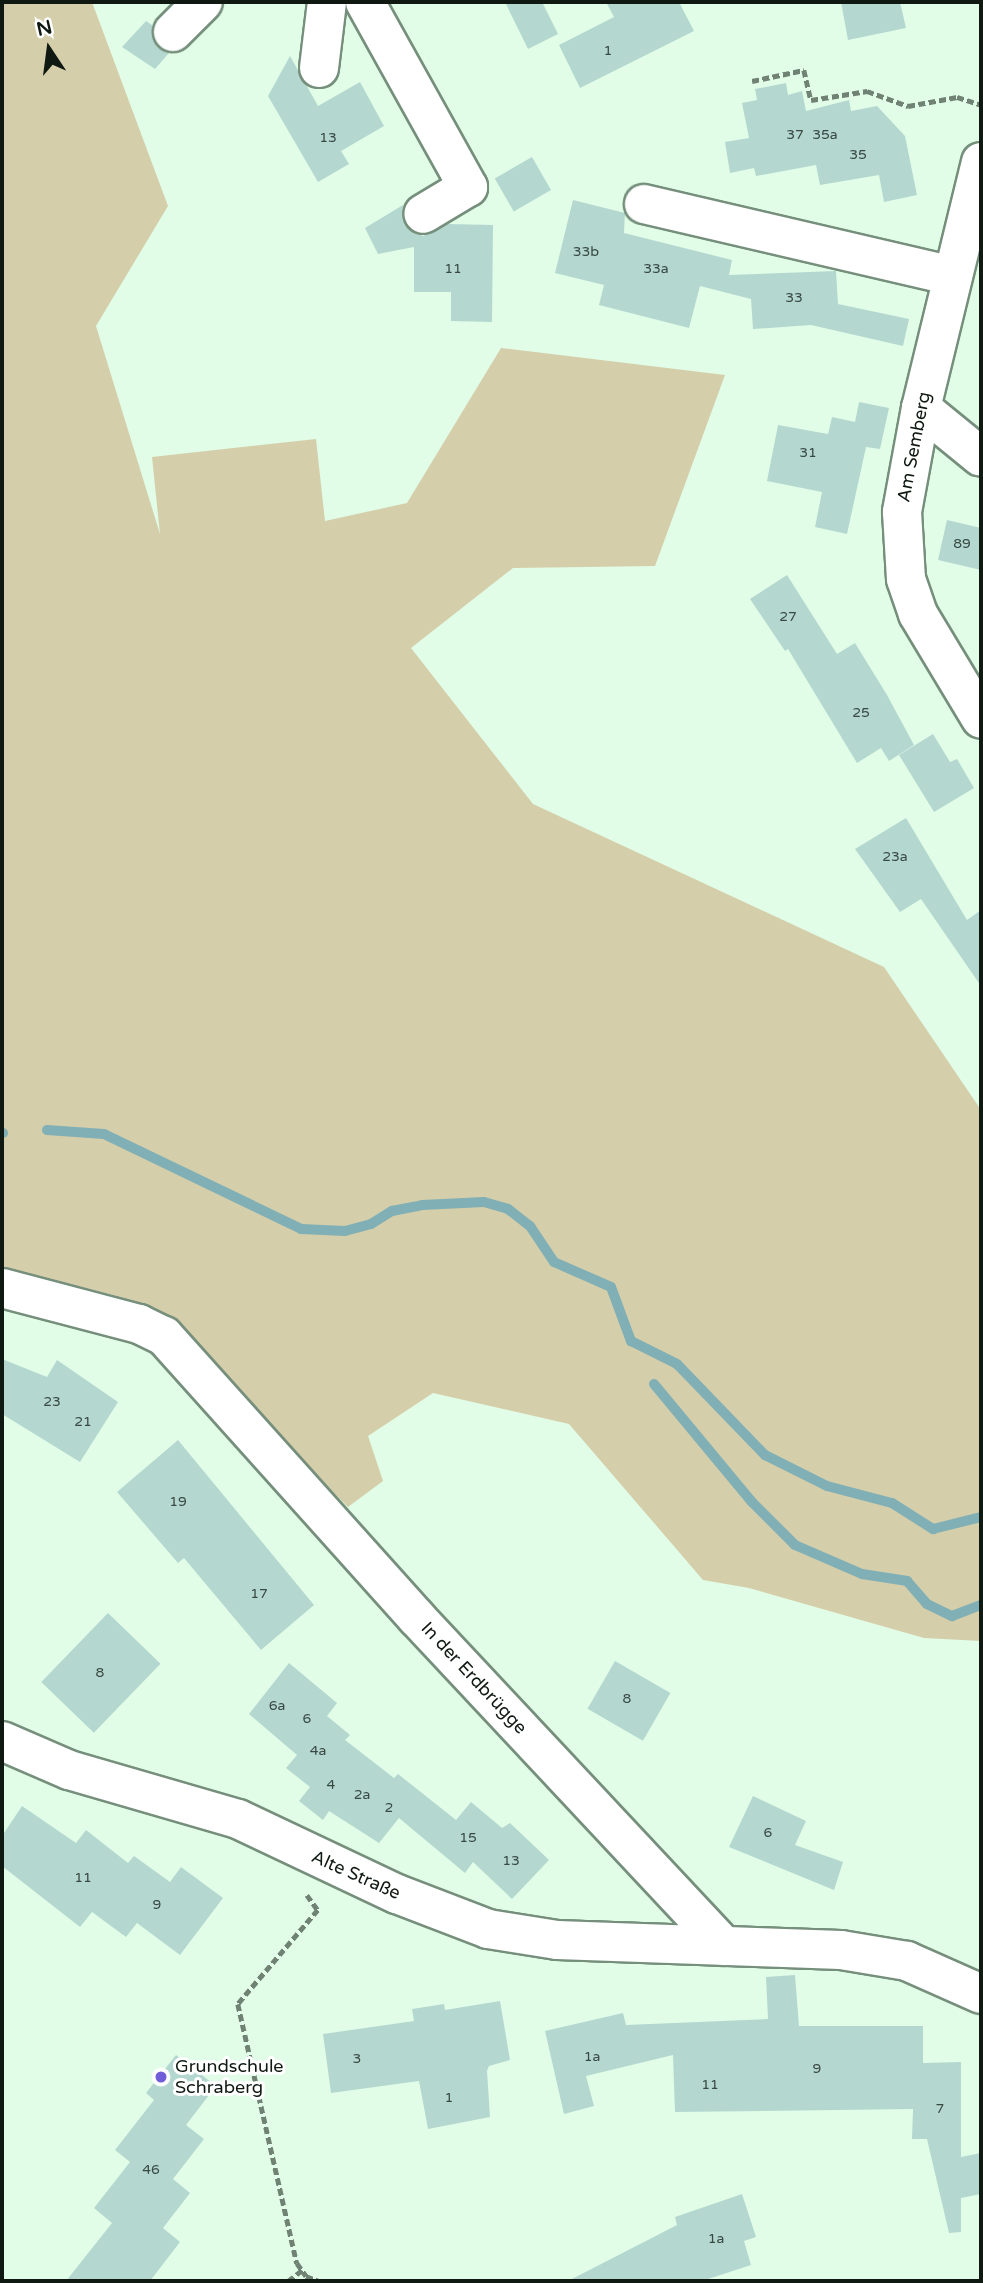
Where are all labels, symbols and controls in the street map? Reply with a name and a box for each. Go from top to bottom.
north arrow [14,14,84,84]
text: N [34,16,54,41]
house number: 1 [604,43,612,59]
house number: 37 [786,127,804,143]
house number: 35a [812,127,838,143]
house number: 13 [319,130,337,146]
house number: 35 [849,147,867,163]
house number: 33b [573,244,599,260]
house number: 11 [444,261,462,277]
house number: 33a [643,261,669,277]
house number: 33 [785,290,803,306]
street label: Am Semberg [893,390,935,504]
house number: 31 [799,445,817,461]
house number: 89 [953,536,971,552]
house number: 27 [779,609,797,625]
house number: 25 [852,705,870,721]
house number: 23a [882,849,908,865]
house number: 23 [43,1394,61,1410]
house number: 21 [74,1414,92,1430]
house number: 19 [169,1494,187,1510]
house number: 17 [250,1586,268,1602]
street label: In der Erdbrügge [417,1618,531,1738]
house number: 8 [96,1665,104,1681]
house number: 8 [623,1691,631,1707]
house number: 6a [269,1698,285,1714]
house number: 6 [303,1711,311,1727]
house number: 4a [310,1743,326,1759]
house number: 4 [327,1777,335,1793]
house number: 2a [354,1787,370,1803]
house number: 2 [385,1800,393,1816]
house number: 6 [764,1825,772,1841]
house number: 15 [459,1830,477,1846]
street label: Alte Straße [308,1846,404,1904]
house number: 13 [502,1853,520,1869]
house number: 11 [74,1870,92,1886]
house number: 9 [153,1897,161,1913]
house number: 1a [584,2049,600,2065]
house number: 3 [353,2051,361,2067]
place label: Grundschule Schraberg [175,2056,284,2098]
house number: 9 [813,2061,821,2077]
marker: Grundschule Schraberg [153,2069,169,2085]
house number: 11 [701,2077,719,2093]
house number: 1 [445,2090,453,2106]
house number: 7 [936,2101,944,2117]
house number: 46 [142,2162,160,2178]
house number: 1a [708,2231,724,2247]

